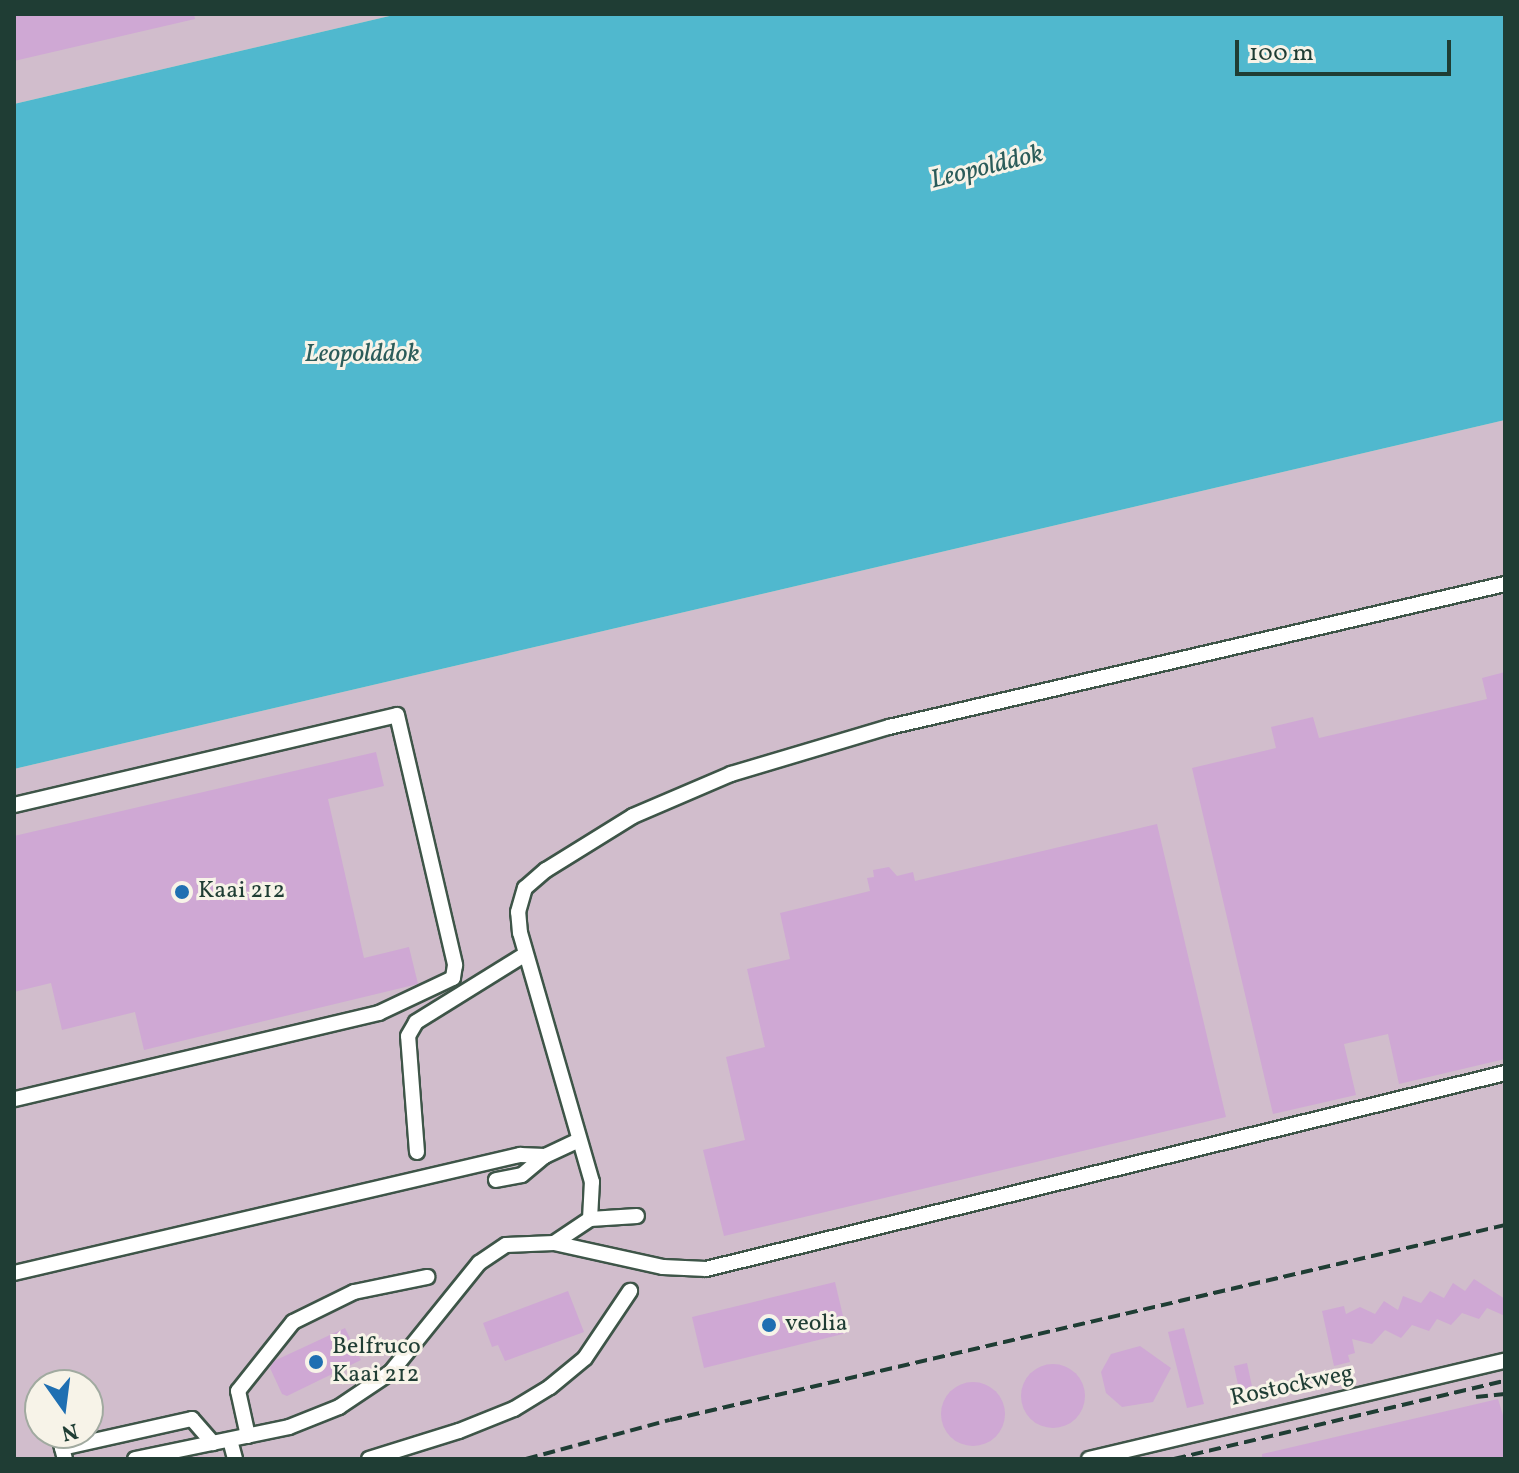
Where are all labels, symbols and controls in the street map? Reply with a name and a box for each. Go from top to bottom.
scale bar [1239,24,1455,74]
text: 100 m [1249,37,1314,71]
water label: Leopolddok [927,139,1047,197]
water label: Leopolddok [305,339,419,371]
place label: Kaai 212 [198,878,285,906]
marker: Kaai 212 [173,883,191,901]
place label: veolia [785,1311,848,1339]
marker: veolia [760,1316,778,1334]
place label: Belfruco Kaai 212 [332,1334,421,1390]
marker: Belfruco Kaai 212 [307,1353,325,1371]
street label: Rostockweg [1228,1360,1356,1414]
north arrow [24,1369,104,1449]
text: N [58,1414,81,1448]

